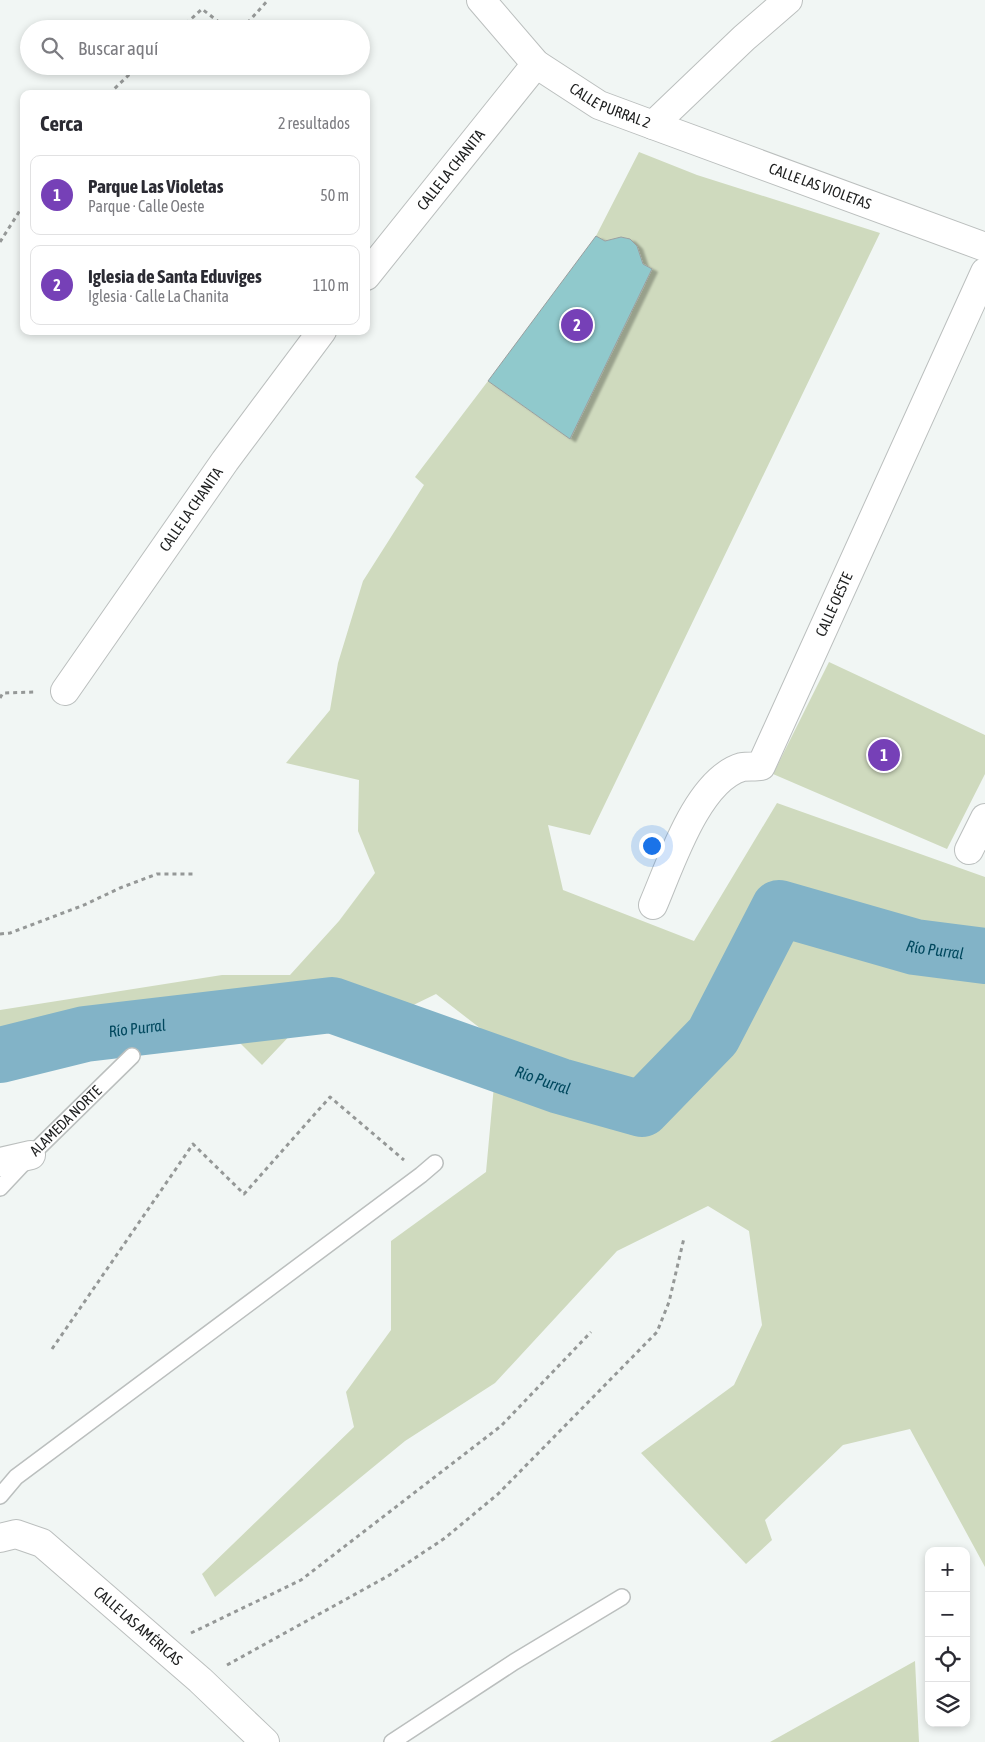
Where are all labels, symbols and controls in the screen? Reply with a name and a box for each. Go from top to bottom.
search box [20,20,370,75]
icon: search [38,34,66,62]
text: Buscar aquí [78,37,158,59]
street label: CALLE PURRAL 2 [567,79,653,131]
text: Cerca [40,111,83,135]
text: 2 resultados [278,114,350,132]
street label: CALLE LA CHANITA [413,125,488,213]
street label: CALLE LAS VIOLETAS [767,159,874,212]
text: Parque Las Violetas [88,175,223,197]
text: 1 [53,186,61,204]
text: 50 m [320,186,349,204]
text: Parque · Calle Oeste [88,197,204,215]
text: Iglesia de Santa Eduviges [88,265,262,287]
text: 2 [53,276,61,294]
text: 110 m [313,276,349,294]
text: Iglesia · Calle La Chanita [88,287,229,305]
pin: 2 [561,306,593,344]
street label: CALLE LA CHANITA [156,464,226,555]
street label: CALLE OESTE [812,569,856,639]
pin: 1 [868,736,900,774]
your location [639,833,665,859]
water label: Río Purral [904,936,965,962]
water label: Río Purral [107,1016,167,1040]
water label: Río Purral [513,1062,573,1098]
street label: ALAMEDA NORTE [26,1082,105,1159]
map controls [925,1547,970,1727]
button: + [925,1547,970,1592]
street label: CALLE LAS AMÉRICAS [91,1583,186,1669]
button: − [925,1592,970,1637]
button: locate [925,1637,970,1682]
button: layers [925,1682,970,1727]

